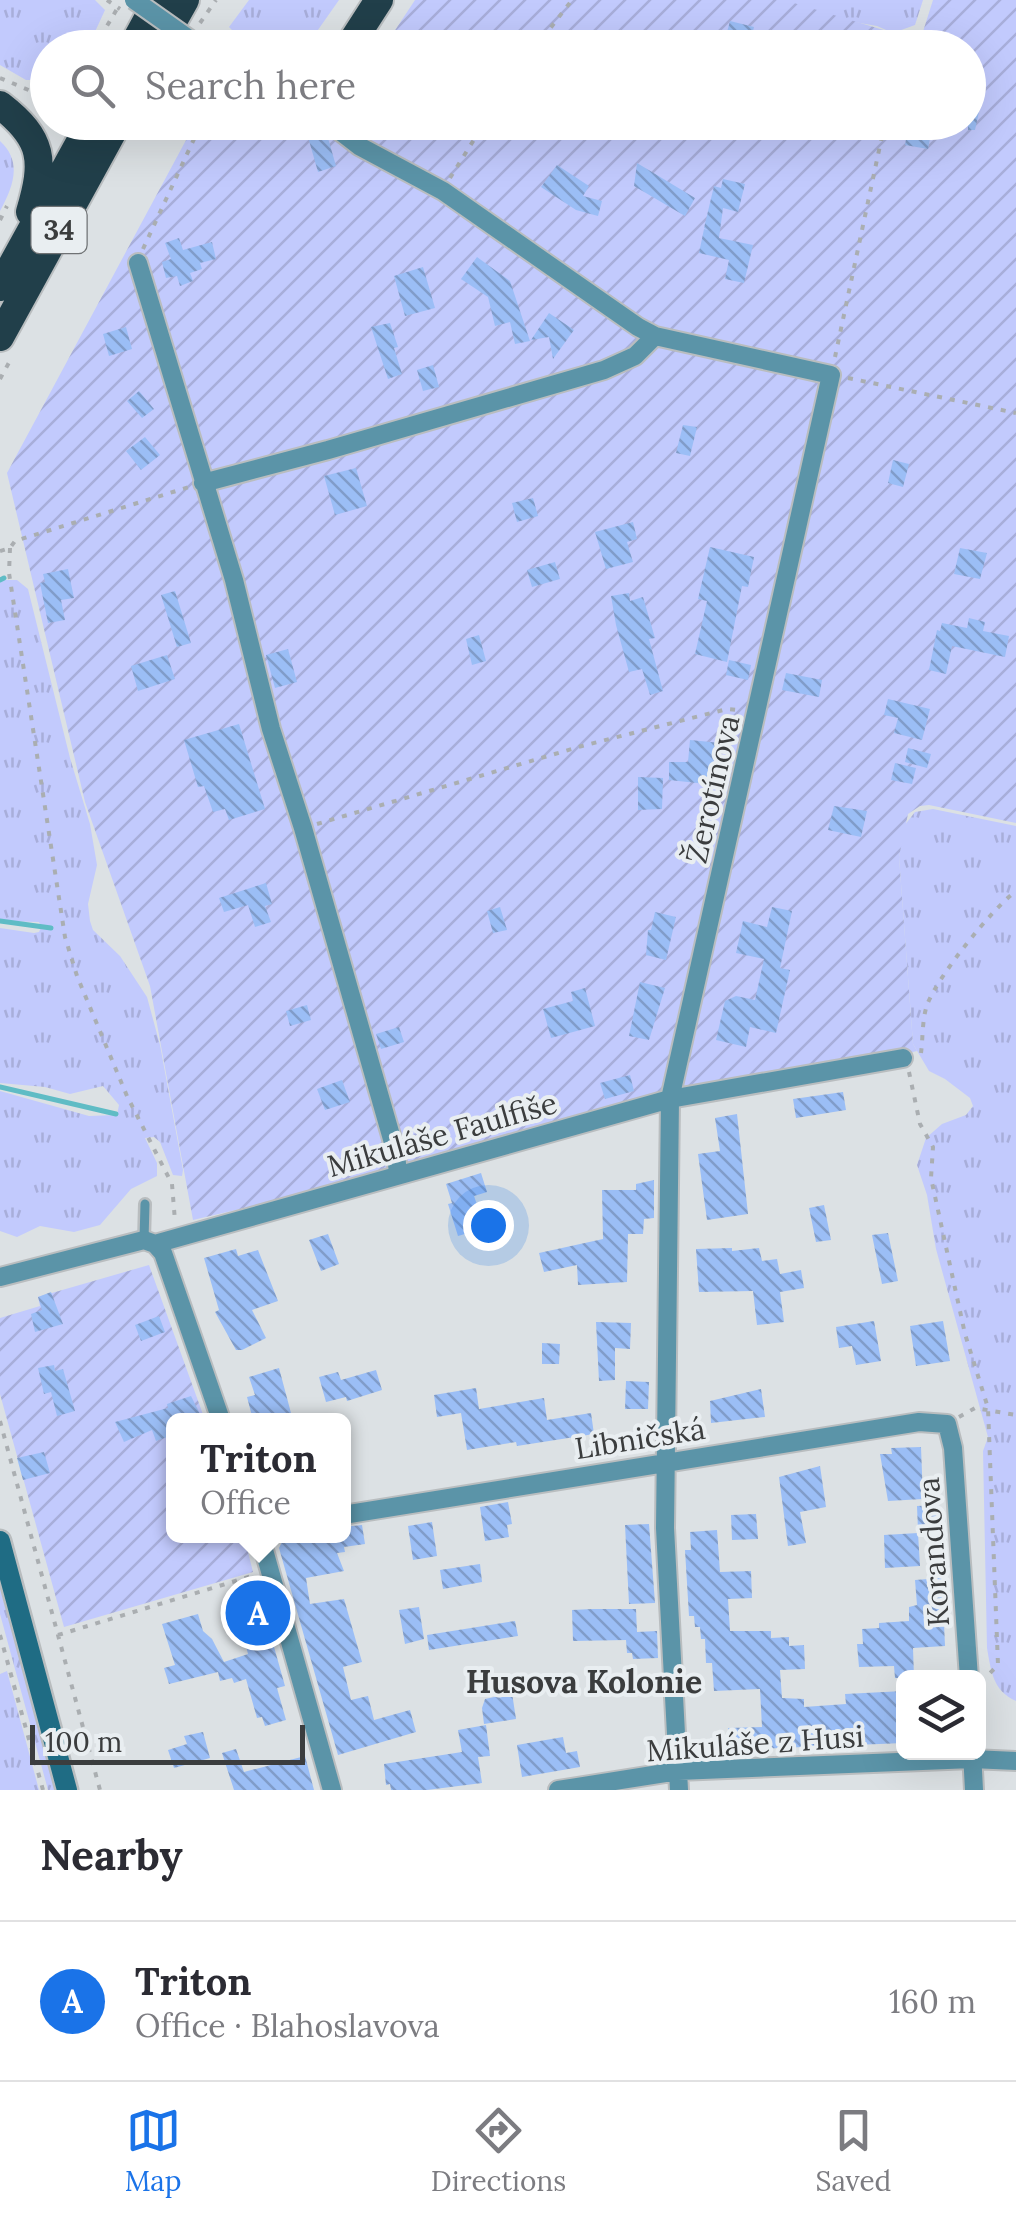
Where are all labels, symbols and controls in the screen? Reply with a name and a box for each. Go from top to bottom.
search box [30,30,986,140]
icon: search [65,58,120,113]
text: Search here [145,61,356,109]
road number: 34 [32,207,86,253]
street label: Žerotínova [677,711,747,867]
street label: Mikuláše Faulfiše [323,1083,561,1185]
your location [463,1200,514,1251]
street label: Libničská [572,1409,708,1467]
popup [166,1413,351,1543]
text: Triton [200,1434,317,1482]
street label: Korandova [909,1476,957,1628]
text: Office [200,1482,291,1523]
pin: A [226,1576,290,1650]
district label: Husova Kolonie [466,1661,702,1702]
map controls [896,1670,986,1760]
button: layers [896,1670,986,1760]
street label: Mikuláše z Husi [645,1716,865,1770]
scale bar [30,1720,305,1764]
text: 100 m [45,1724,122,1760]
text: Nearby [40,1828,183,1882]
text: Triton [135,1957,252,2005]
text: A [62,1981,83,2022]
text: 160 m [889,1981,976,2022]
text: Office · Blahoslavova [135,2005,440,2046]
tab: Map [125,2103,182,2199]
tab: Directions [431,2103,566,2199]
tab: Saved [816,2103,891,2199]

